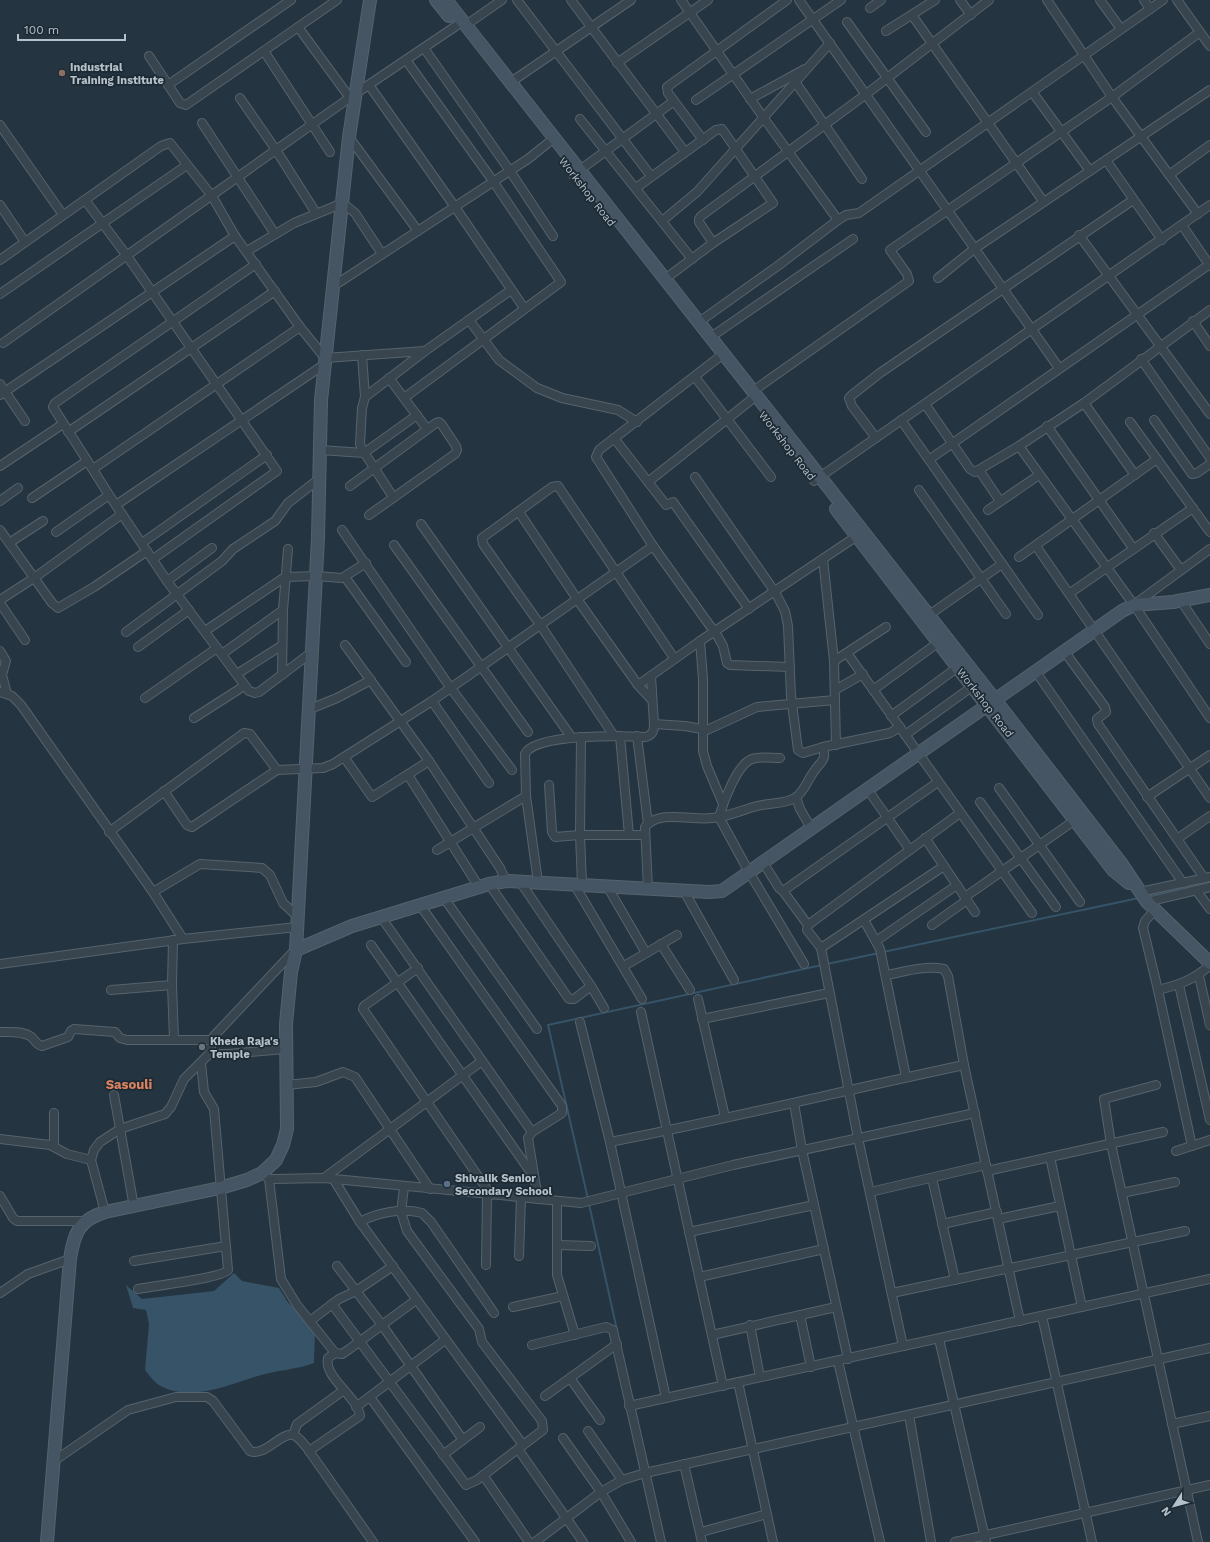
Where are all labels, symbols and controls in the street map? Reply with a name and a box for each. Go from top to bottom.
scale bar [18,16,125,42]
text: 100 m [24,23,59,37]
place label: Industrial Training Institute [70,61,164,87]
marker: Industrial Training Institute [57,68,67,78]
street label: Workshop Road [556,155,618,229]
street label: Workshop Road [756,409,818,483]
street label: Workshop Road [954,666,1016,740]
place label: Kheda Raja's Temple [210,1035,279,1061]
marker: Kheda Raja's Temple [197,1042,207,1052]
district label: Sasouli [106,1077,153,1092]
place label: Shivalik Senior Secondary School [455,1172,553,1198]
marker: Shivalik Senior Secondary School [442,1179,452,1189]
north arrow [1154,1486,1194,1526]
text: N [1159,1504,1174,1519]

